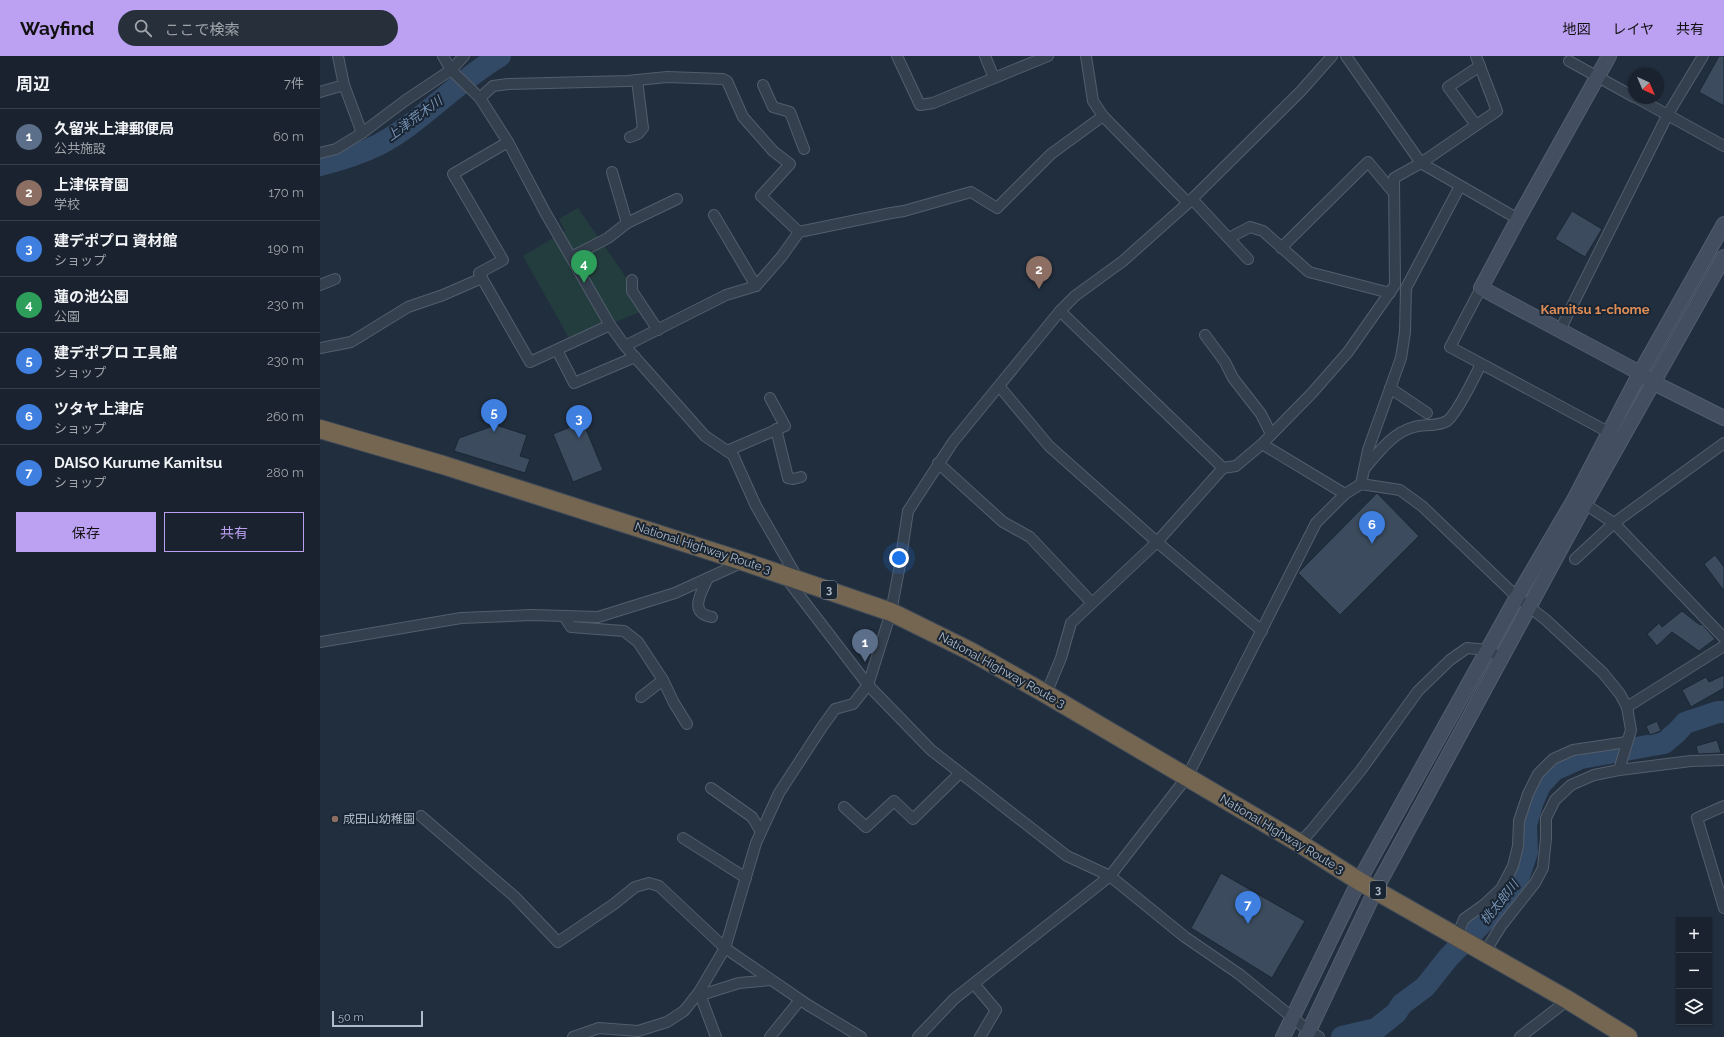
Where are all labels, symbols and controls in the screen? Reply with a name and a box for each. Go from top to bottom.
search box [118,10,398,46]
text: Wayfind [20,17,94,39]
icon: search [132,17,154,39]
text: ここで検索 [164,21,239,39]
text: 地図 [1562,21,1590,37]
text: レイヤ [1612,21,1654,37]
text: 共有 [1676,21,1704,37]
north arrow [1628,68,1664,104]
text: 周辺 [16,74,50,94]
text: 7件 [284,76,304,91]
water label: 上津荒木川 [384,92,447,144]
text: 久留米上津郵便局 [54,120,174,138]
text: 1 [26,129,32,144]
text: 60 m [273,129,304,144]
text: 公共施設 [54,141,106,156]
text: 上津保育園 [54,176,129,194]
text: 2 [25,185,33,200]
text: 170 m [268,185,304,200]
text: 学校 [54,197,80,212]
text: 建デポプロ 資材館 [54,232,178,250]
text: 3 [25,241,33,256]
text: 190 m [268,241,304,256]
pin: 4 [571,250,597,283]
text: ショップ [54,253,106,268]
pin: 2 [1026,256,1052,289]
text: 蓮の池公園 [54,288,129,306]
text: 4 [25,297,33,312]
text: 230 m [267,297,304,312]
district label: Kamitsu 1-chome [1541,302,1650,317]
text: 公園 [54,309,80,324]
text: 建デポプロ 工具館 [54,344,178,362]
text: 5 [25,353,33,368]
text: 230 m [267,353,304,368]
text: ショップ [54,365,106,380]
pin: 5 [481,399,507,432]
text: ツタヤ上津店 [54,400,144,418]
pin: 3 [566,405,592,438]
text: 6 [25,409,33,424]
text: 260 m [266,409,304,424]
text: ショップ [54,421,106,436]
text: DAISO Kurume Kamitsu [54,454,222,472]
text: 7 [25,465,33,480]
text: 280 m [266,465,304,480]
text: ショップ [54,475,106,490]
pin: 6 [1359,511,1385,544]
button: 保存 [16,512,156,552]
button: 共有 [164,512,304,552]
street label: National Highway Route 3 [633,519,773,577]
your location [889,548,909,568]
road number: 3 [821,581,837,599]
pin: 1 [852,629,878,662]
street label: National Highway Route 3 [936,629,1068,711]
street label: National Highway Route 3 [1217,791,1347,877]
place label: 成田山幼稚園 [343,812,415,826]
marker: 成田山幼稚園 [330,814,340,824]
water label: 桃太郎川 [1477,876,1523,927]
road number: 3 [1370,881,1386,899]
pin: 7 [1235,891,1261,924]
map controls [1676,917,1712,1025]
button: + [1676,917,1712,953]
button: − [1676,953,1712,989]
button: layers [1676,989,1712,1025]
scale bar [332,1009,423,1028]
text: 50 m [338,1011,364,1024]

